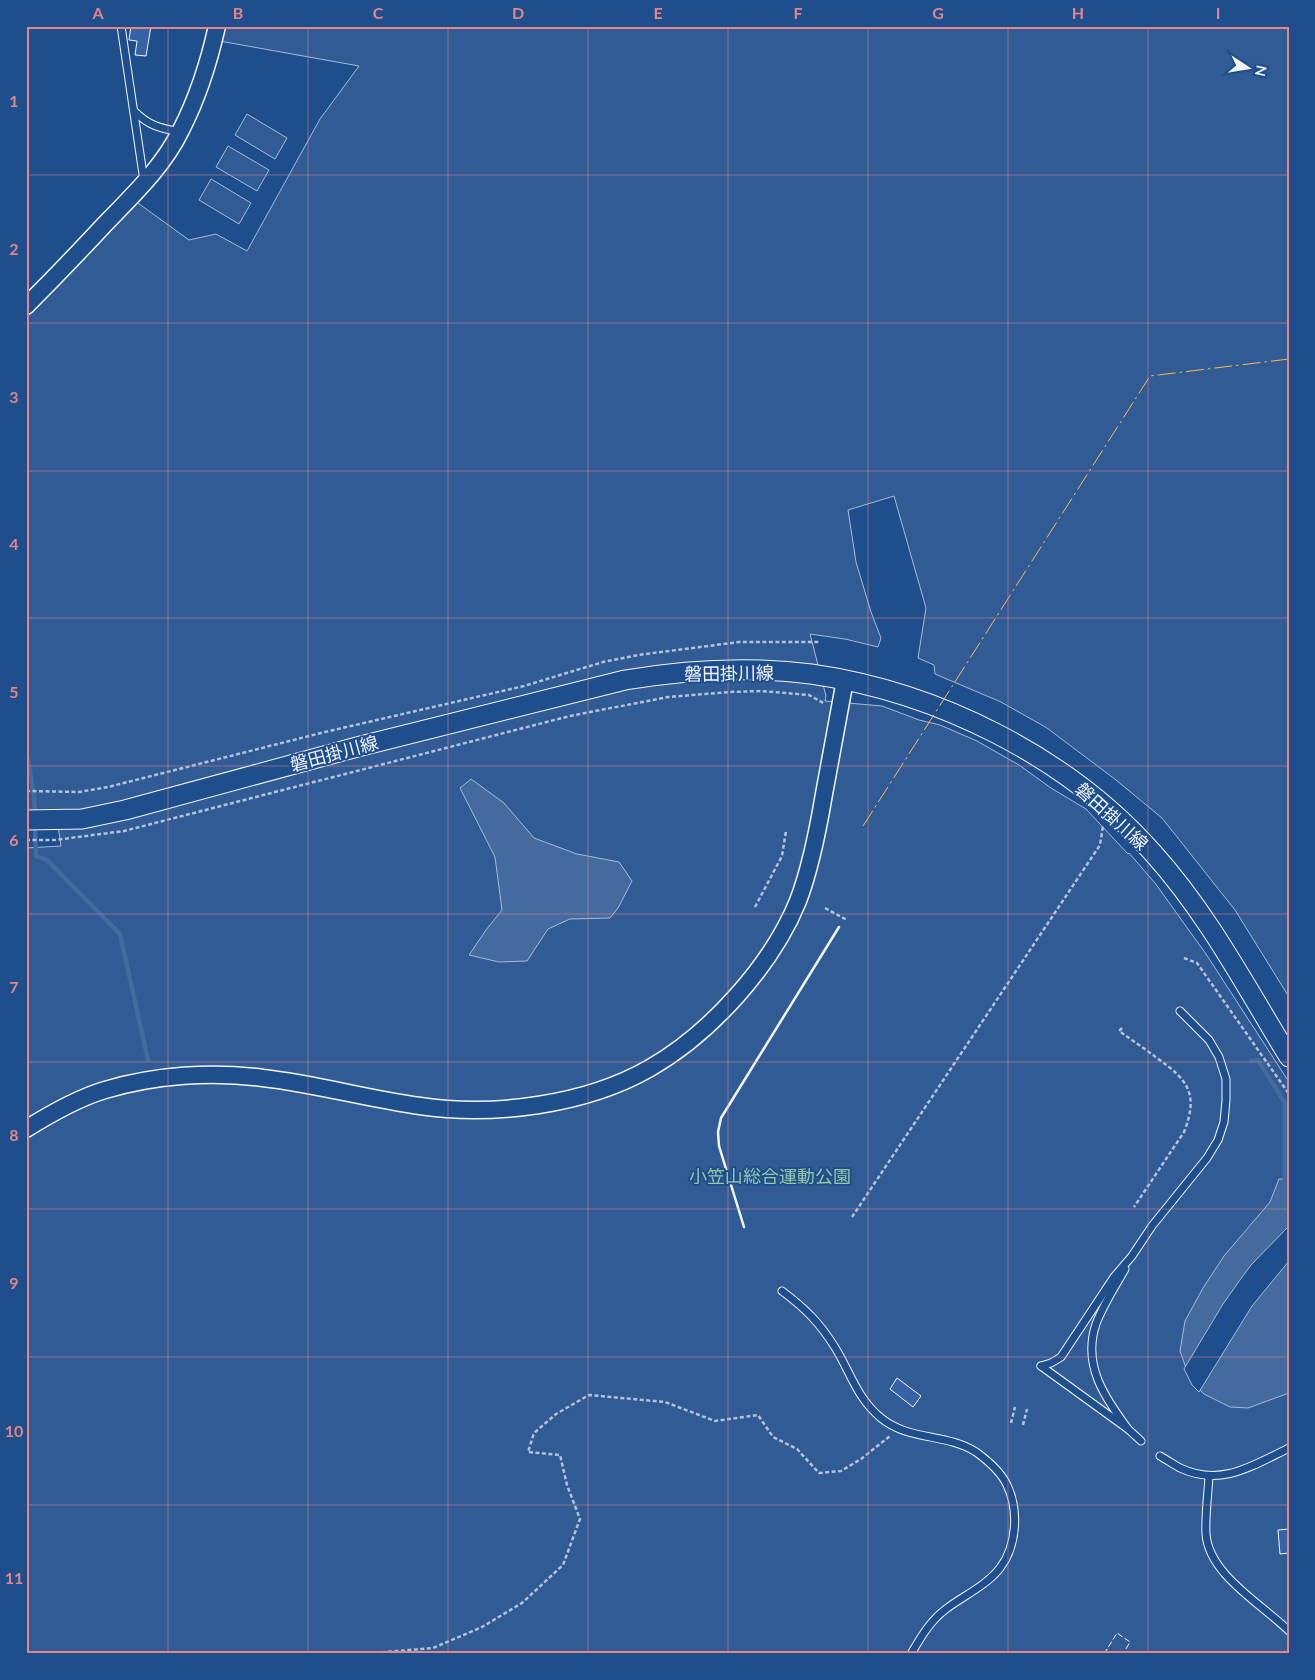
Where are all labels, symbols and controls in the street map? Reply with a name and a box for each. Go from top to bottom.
text: A [91,3,104,22]
text: B [233,3,243,22]
text: C [373,3,384,22]
text: D [512,3,524,22]
text: E [653,3,663,22]
text: F [793,3,803,22]
text: G [932,3,944,22]
text: H [1072,3,1084,22]
text: I [1216,3,1220,22]
north arrow [1222,42,1272,92]
text: N [1252,64,1271,78]
text: 1 [9,91,19,110]
text: 2 [9,239,19,258]
text: 3 [9,387,19,406]
text: 4 [9,534,19,553]
street label: 磐田掛川線 [684,661,774,685]
text: 5 [9,682,19,701]
street label: 磐田掛川線 [288,731,380,775]
street label: 磐田掛川線 [1071,778,1153,854]
text: 6 [9,830,19,849]
text: 7 [9,977,19,996]
text: 8 [9,1125,19,1144]
park label: 小笠山総合運動公園 [689,1165,851,1187]
text: 9 [9,1273,19,1292]
text: 10 [5,1421,23,1440]
text: 11 [5,1568,23,1587]

